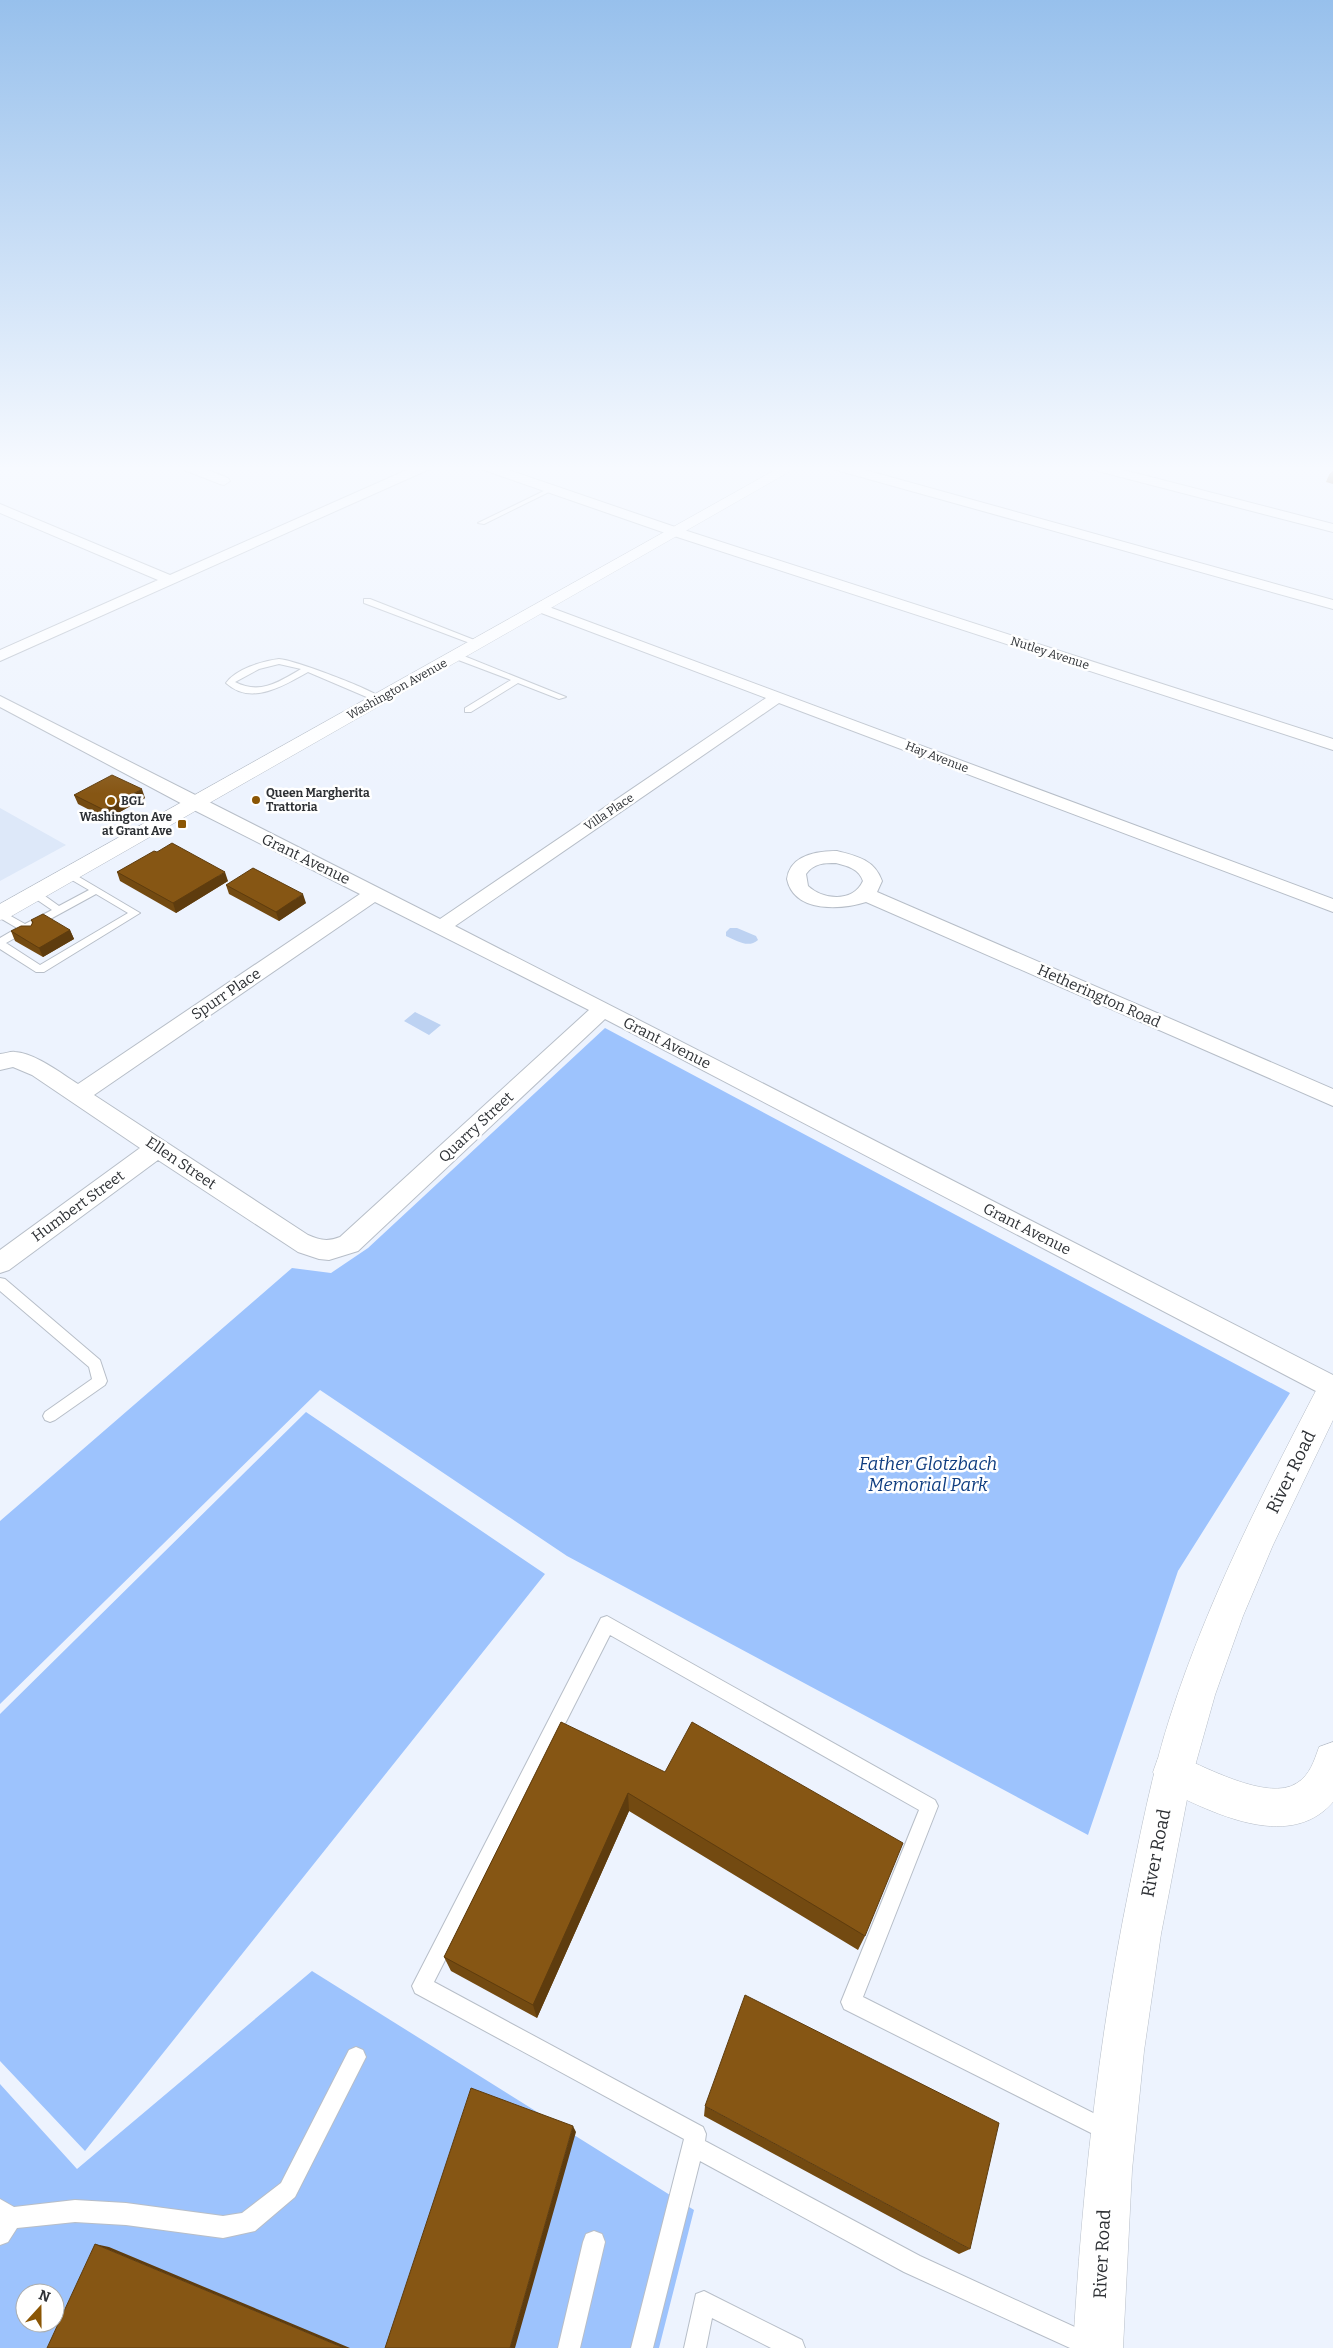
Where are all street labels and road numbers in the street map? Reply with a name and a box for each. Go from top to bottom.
street label: Nutley Avenue [1009,634,1091,672]
street label: Washington Avenue [345,656,449,722]
street label: Hay Avenue [903,739,971,775]
street label: Villa Place [582,790,636,834]
street label: Grant Avenue [259,830,353,888]
street label: Hetherington Road [1035,961,1164,1031]
street label: Spurr Place [188,964,264,1024]
street label: Grant Avenue [620,1013,714,1073]
street label: Quarry Street [435,1088,517,1166]
street label: Ellen Street [142,1133,220,1193]
street label: Humbert Street [28,1166,128,1246]
street label: Grant Avenue [980,1199,1074,1259]
street label: River Road [1261,1427,1321,1517]
street label: River Road [1137,1807,1175,1899]
street label: River Road [1089,2208,1115,2299]

